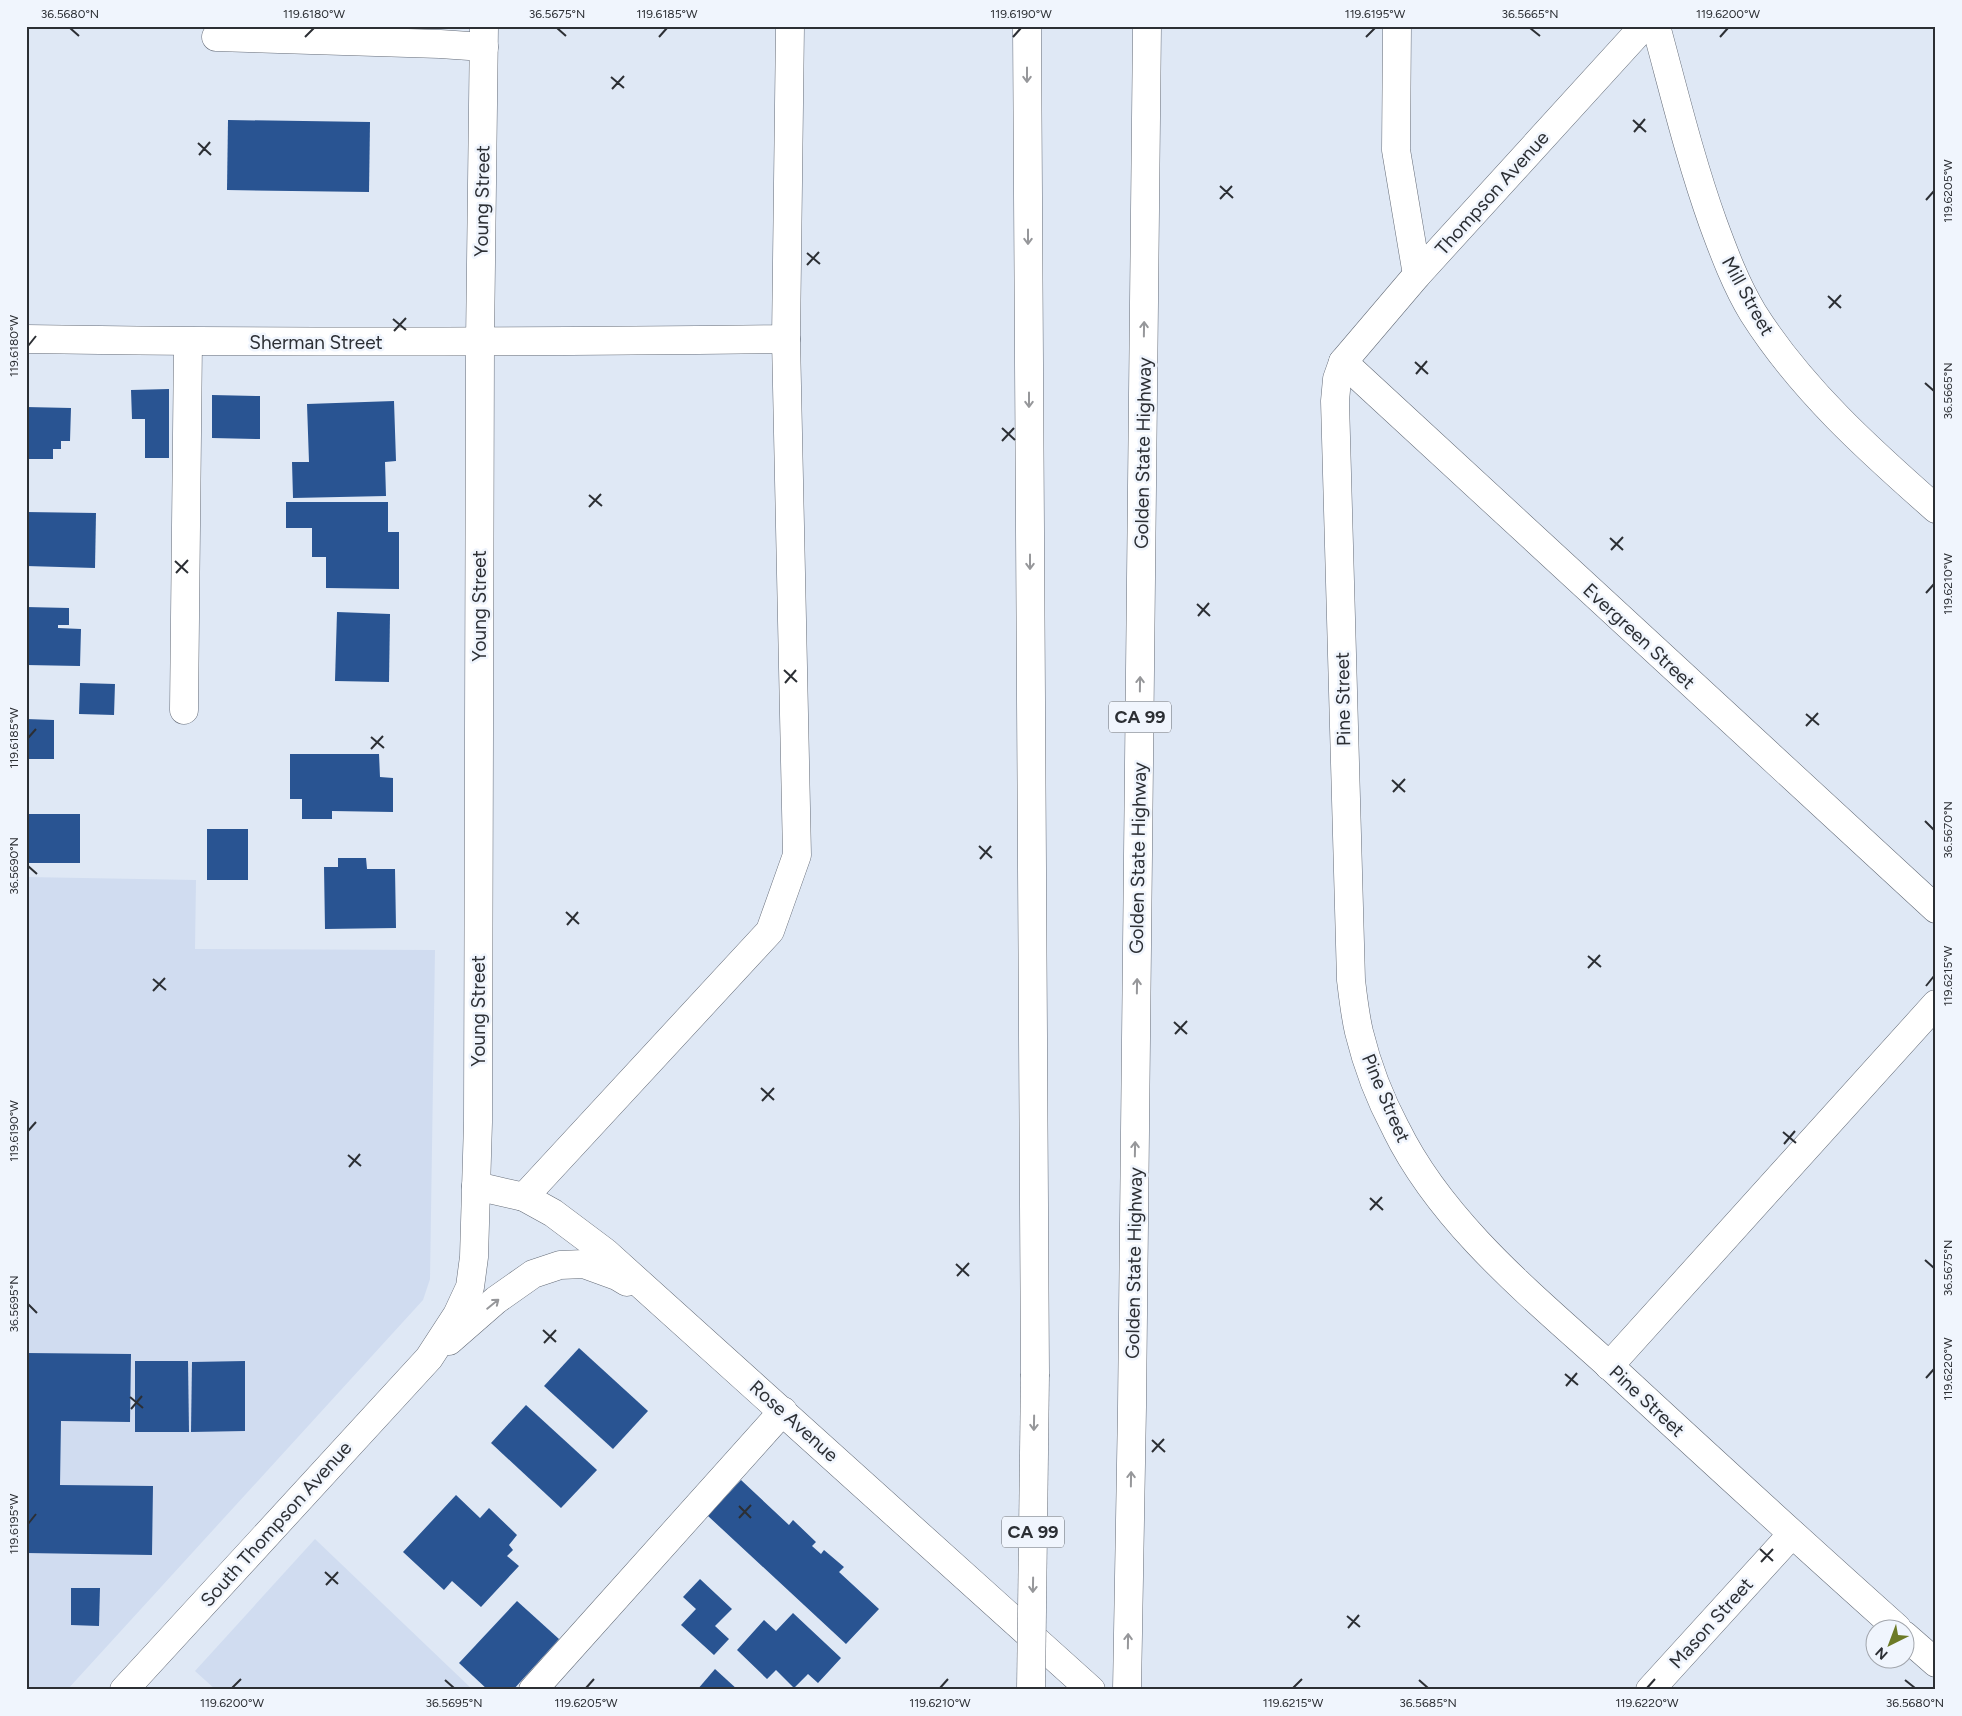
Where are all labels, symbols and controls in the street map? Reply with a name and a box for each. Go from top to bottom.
text: 36.5680°N [41,7,99,21]
text: 119.6180°W [283,7,345,21]
text: 36.5675°N [529,7,585,21]
text: 119.6185°W [636,7,698,21]
text: 119.6190°W [990,7,1052,21]
text: 119.6195°W [1345,7,1406,21]
text: 36.5665°N [1502,7,1558,21]
text: 119.6200°W [1696,7,1760,21]
one-way arrow [1022,66,1032,83]
street label: Thompson Avenue [1430,126,1554,260]
street label: Young Street [470,145,494,257]
text: 119.6205°W [1941,159,1955,223]
one-way arrow [1023,229,1033,245]
street label: Mill Street [1717,252,1779,340]
text: 119.6180°W [7,315,21,377]
one-way arrow [1139,321,1149,337]
street label: Sherman Street [249,331,383,354]
street label: Golden State Highway [1130,357,1156,549]
text: 36.5665°N [1941,363,1955,419]
one-way arrow [1024,392,1034,408]
street label: Young Street [468,550,491,662]
text: 119.6210°W [1941,553,1955,615]
one-way arrow [1025,554,1035,570]
street label: Evergreen Street [1578,578,1700,694]
street label: Pine Street [1331,652,1355,746]
one-way arrow [1135,676,1145,692]
road number: CA 99 [1109,702,1171,732]
text: 119.6185°W [7,707,21,769]
street label: Golden State Highway [1125,762,1151,954]
text: 36.5670°N [1941,801,1955,859]
text: 36.5690°N [7,837,21,895]
text: 119.6215°W [1941,945,1955,1006]
street label: Young Street [467,955,490,1067]
one-way arrow [1132,978,1142,994]
street label: Pine Street [1357,1050,1415,1146]
text: 119.6190°W [7,1100,21,1162]
one-way arrow [1130,1141,1140,1157]
street label: Golden State Highway [1121,1167,1147,1359]
text: 36.5675°N [1941,1240,1955,1296]
text: 36.5695°N [7,1276,21,1332]
one-way arrow [486,1298,499,1309]
text: 119.6220°W [1941,1337,1955,1401]
street label: Pine Street [1605,1360,1689,1442]
street label: Rose Avenue [745,1375,843,1467]
one-way arrow [1029,1414,1039,1430]
street label: South Thompson Avenue [196,1437,356,1611]
one-way arrow [1126,1471,1136,1487]
text: 119.6195°W [7,1493,21,1554]
road number: CA 99 [1002,1516,1064,1548]
street label: Mason Street [1664,1573,1758,1673]
one-way arrow [1028,1577,1037,1593]
north arrow [1864,1618,1914,1668]
one-way arrow [1123,1633,1133,1650]
text: N [1872,1643,1891,1663]
text: 119.6200°W [200,1696,264,1710]
text: 36.5695°N [426,1696,482,1710]
text: 119.6205°W [554,1696,618,1710]
text: 119.6210°W [909,1696,971,1710]
text: 119.6215°W [1263,1696,1324,1710]
text: 36.5685°N [1399,1696,1457,1710]
text: 119.6220°W [1615,1696,1679,1710]
text: 36.5680°N [1886,1696,1944,1710]

